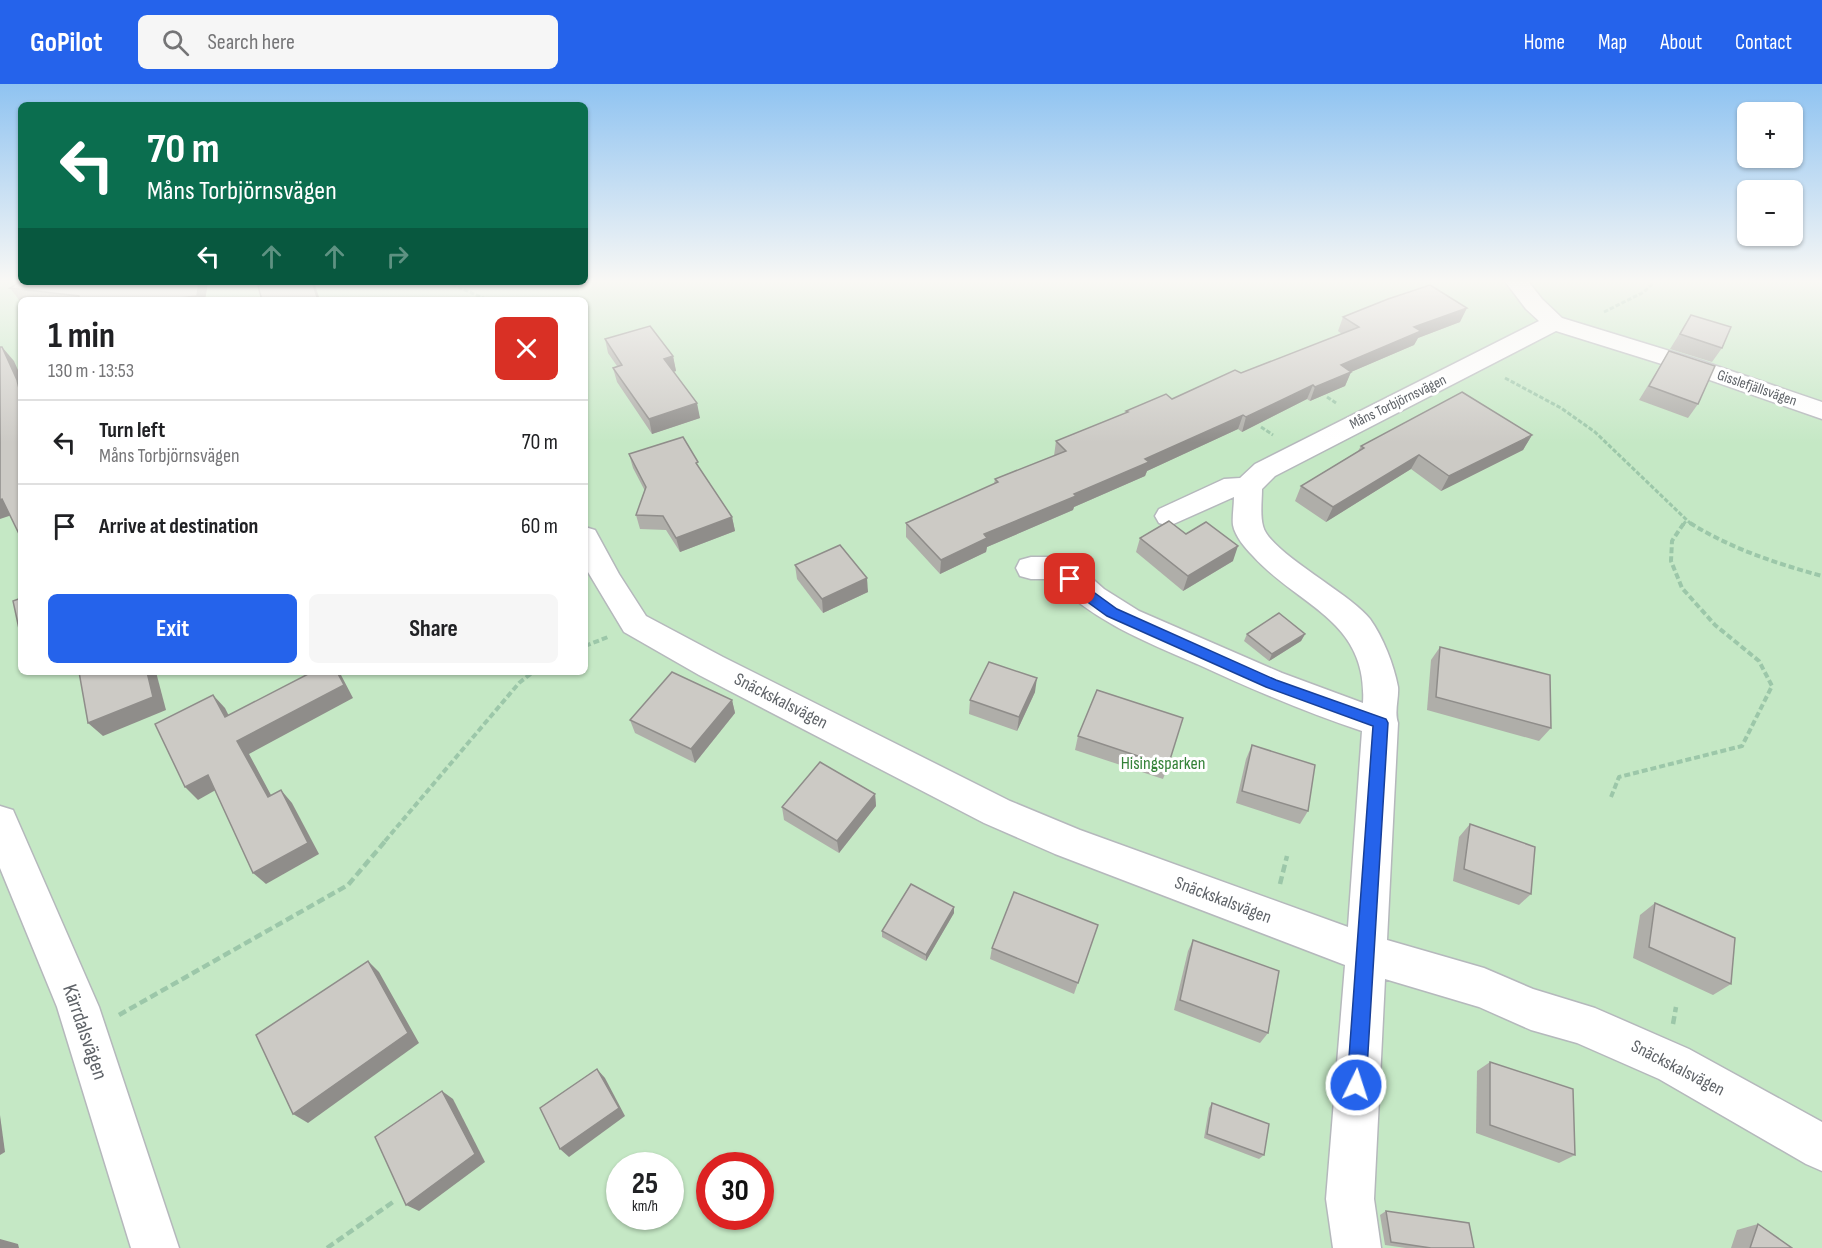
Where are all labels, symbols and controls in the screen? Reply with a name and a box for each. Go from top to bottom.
search box [138,15,558,69]
text: GoPilot [30,26,102,59]
icon: search [159,26,192,59]
text: Search here [207,29,295,56]
text: Home [1524,30,1565,55]
text: Map [1598,30,1627,55]
text: About [1660,30,1702,55]
text: Contact [1735,30,1792,55]
map controls [1737,102,1803,246]
button: + [1737,102,1803,168]
text: 70 m [147,124,220,175]
icon: left [48,126,126,204]
text: Måns Torbjörnsvägen [147,175,337,207]
button: − [1737,180,1803,246]
icon: left [192,240,225,273]
icon: ahead [255,240,288,273]
icon: ahead [318,240,351,273]
icon: right [381,240,414,273]
text: 1 min [48,315,115,358]
button: close [495,317,558,380]
text: 130 m · 13:53 [48,359,134,383]
street label: Gisslefjällsvägen [1715,365,1799,411]
street label: Måns Torbjörnsvägen [1346,370,1450,434]
text: Turn left [99,417,165,444]
icon: left [48,426,81,459]
text: 70 m [522,429,558,456]
text: Måns Torbjörnsvägen [99,444,240,468]
icon: arrive [48,510,81,543]
text: Arrive at destination [99,513,258,540]
text: 60 m [521,513,558,540]
pin [1044,553,1095,604]
icon: arrive [1053,562,1086,595]
button: Exit [48,594,297,663]
button: Share [309,594,558,663]
street label: Snäckskalsvägen [731,669,831,733]
park label: Hisingsparken [1121,753,1205,774]
street label: Snäckskalsvägen [1172,872,1274,928]
street label: Kärrdalsvägen [57,981,113,1083]
street label: Snäckskalsvägen [1628,1036,1728,1100]
position arrow [1324,1053,1388,1117]
speed limit sign: 30 [696,1152,774,1230]
text: 25 [632,1166,658,1202]
text: km/h [632,1197,658,1216]

